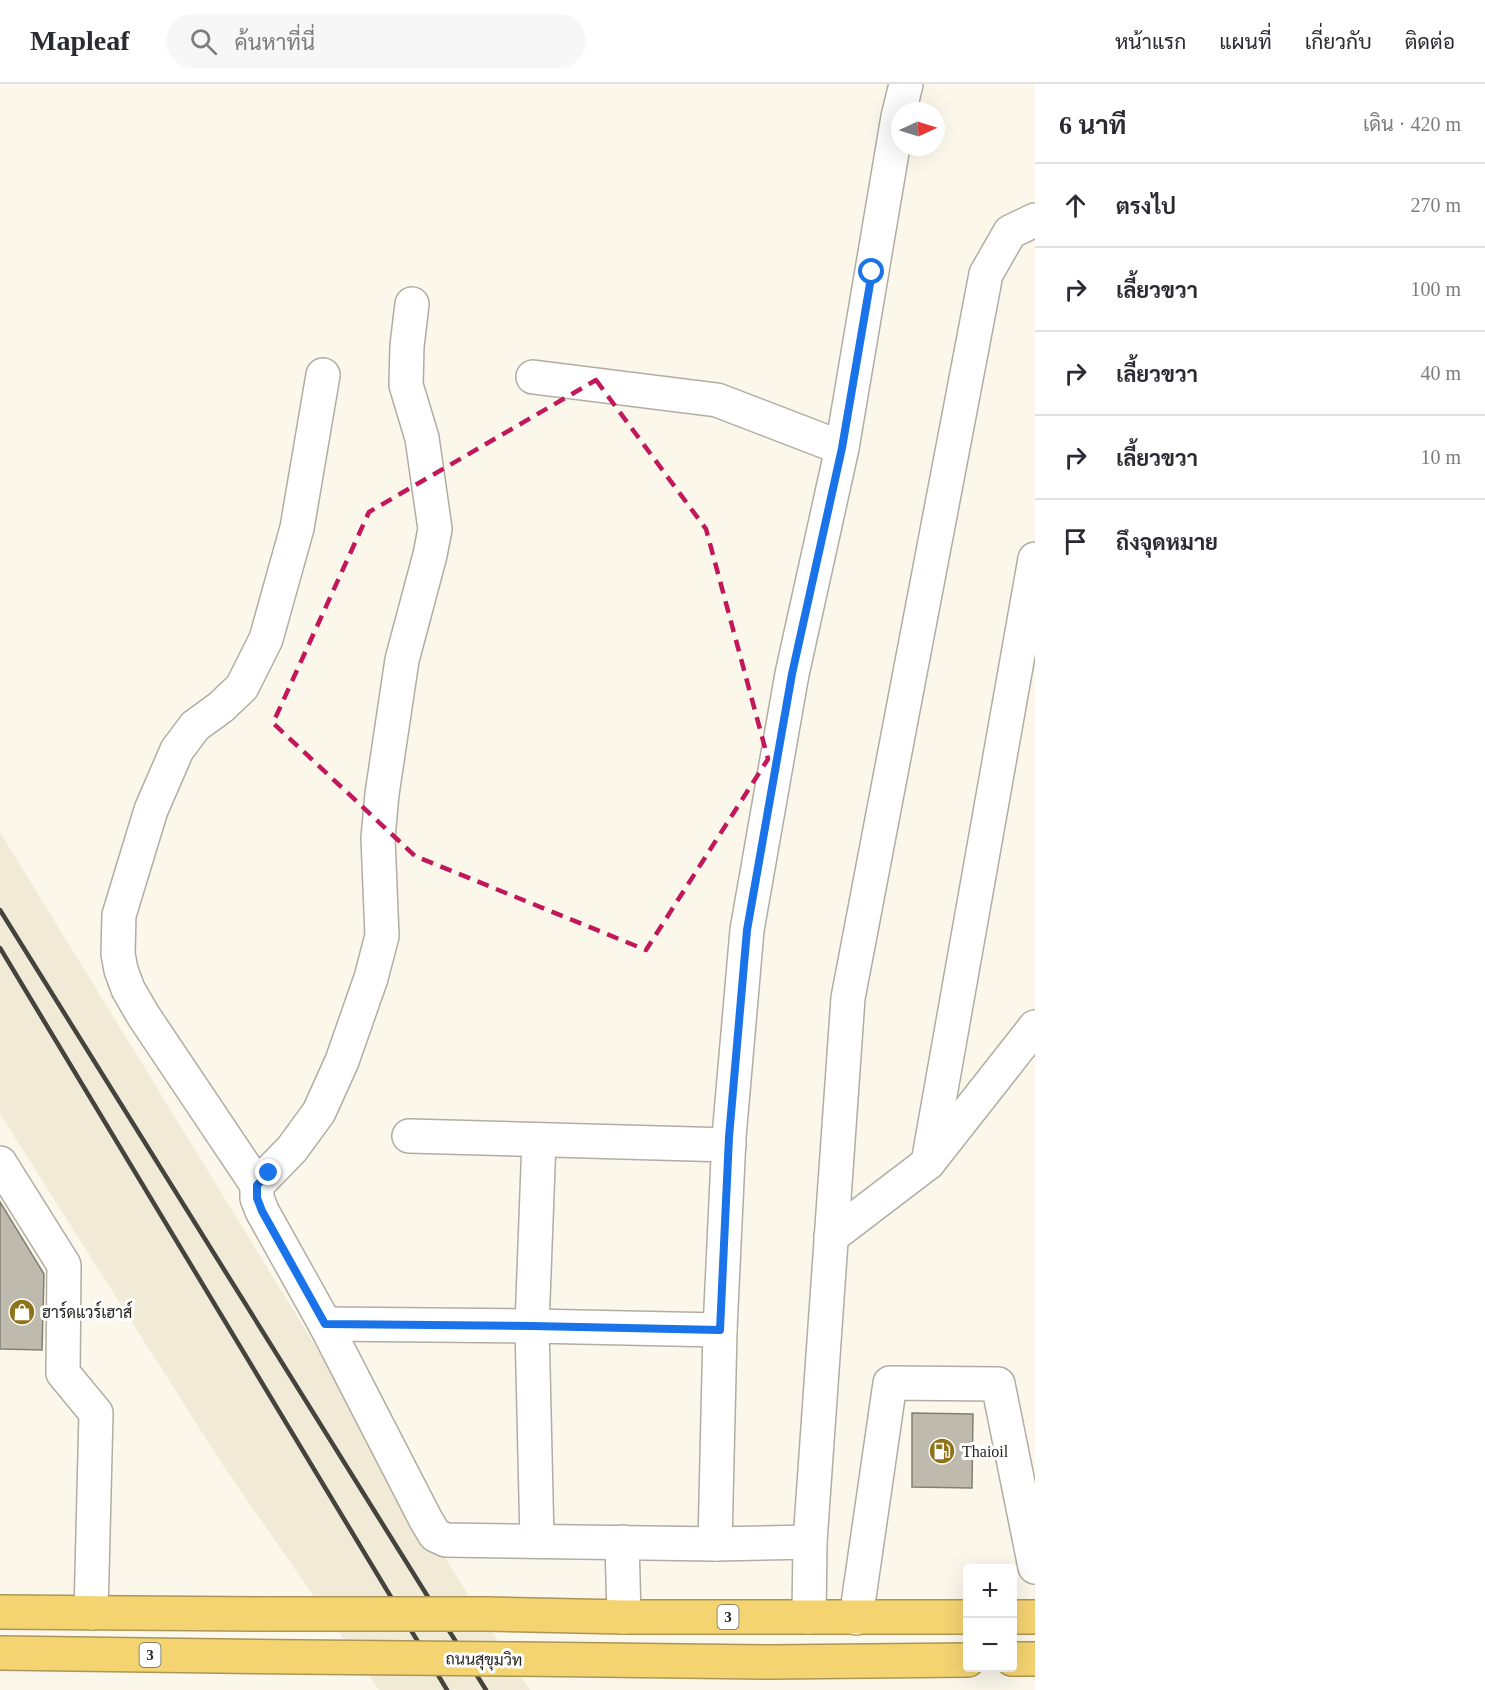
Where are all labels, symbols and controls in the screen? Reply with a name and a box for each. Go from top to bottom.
search box [166,14,586,68]
text: Mapleaf [30,25,130,56]
icon: search [187,25,220,58]
text: ค้นหาที่นี่ [235,30,315,55]
text: หน้าแรก [1115,30,1186,54]
text: แผนที่ [1219,30,1272,54]
text: เกี่ยวกับ [1305,30,1372,54]
text: ติดต่อ [1405,30,1455,54]
north arrow [891,102,945,156]
text: 6 นาที [1059,111,1126,140]
text: เดิน · 420 m [1363,113,1461,135]
icon: ahead [1059,189,1092,222]
text: ตรงไป [1116,194,1176,219]
text: 270 m [1410,194,1461,216]
route start [858,258,884,284]
icon: right [1059,273,1092,306]
text: เลี้ยวขวา [1116,278,1198,303]
text: 100 m [1410,278,1461,300]
icon: right [1059,357,1092,390]
text: เลี้ยวขวา [1116,362,1198,387]
text: 40 m [1420,362,1461,384]
icon: right [1059,441,1092,474]
text: เลี้ยวขวา [1116,446,1198,471]
text: 10 m [1420,446,1461,468]
icon: arrive [1059,525,1092,558]
text: ถึงจุดหมาย [1116,530,1218,555]
route end [255,1159,281,1185]
shop icon: ฮาร์ดแวร์เฮาส์ [7,1297,37,1327]
place label: ฮาร์ดแวร์เฮาส์ [42,1300,132,1321]
fuel station icon: Thaioil [927,1436,957,1466]
place label: Thaioil [962,1443,1009,1460]
map controls [963,1564,1017,1672]
button: + [963,1564,1017,1618]
road number: 3 [718,1605,738,1629]
button: − [963,1618,1017,1672]
road number: 3 [140,1643,160,1667]
street label: ถนนสุขุมวิท [445,1649,523,1672]

